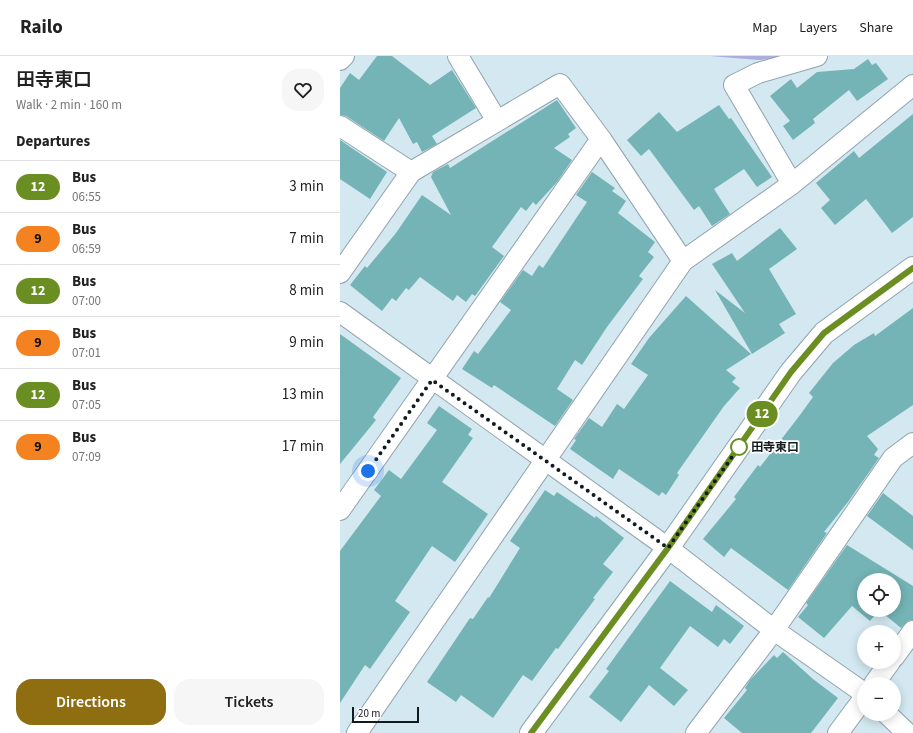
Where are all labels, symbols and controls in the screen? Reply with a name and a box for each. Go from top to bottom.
text: Railo [20,14,63,41]
text: Map [752,18,777,38]
text: Layers [799,18,837,38]
text: Share [859,18,893,38]
text: 田寺東口 [16,67,92,94]
button: heart [282,69,324,111]
text: Walk · 2 min · 160 m [16,96,122,114]
text: Departures [16,131,90,152]
text: Bus [72,167,96,188]
text: 3 min [289,176,324,197]
text: 12 [31,177,45,197]
text: 06:55 [72,188,101,206]
text: Bus [72,219,96,240]
text: 7 min [289,228,324,249]
text: 9 [34,229,42,249]
text: 06:59 [72,240,101,258]
text: Bus [72,271,96,292]
text: 8 min [289,280,324,301]
text: 12 [31,281,45,301]
text: 07:00 [72,292,101,310]
text: Bus [72,323,96,344]
text: 9 min [289,332,324,353]
text: 9 [34,333,42,353]
text: 07:01 [72,344,101,362]
text: Bus [72,375,96,396]
text: 13 min [282,384,324,405]
text: 12 [31,385,45,405]
text: 07:05 [72,396,101,414]
line badge: 12 [744,401,780,427]
text: 12 [755,404,769,424]
text: Bus [72,427,96,448]
text: 17 min [282,436,324,457]
text: 9 [34,437,42,457]
marker: 田寺東口 [730,438,748,456]
place label: 田寺東口 [751,439,799,456]
text: 07:09 [72,448,101,466]
your location [358,461,378,481]
map controls [857,573,901,721]
button: locate [857,573,901,617]
button: + [857,625,901,669]
button: − [857,677,901,721]
button: Directions [16,679,166,725]
button: Tickets [174,679,324,725]
scale bar [352,705,419,724]
text: 20 m [358,706,380,721]

